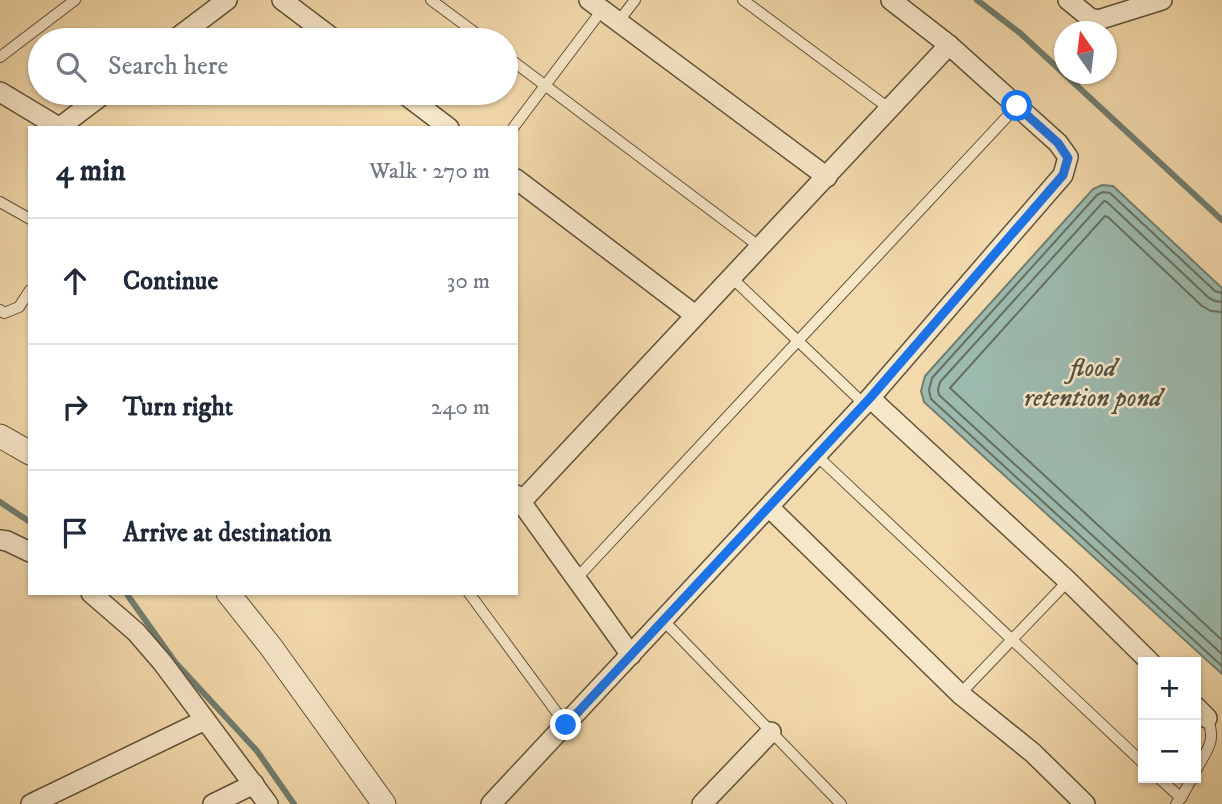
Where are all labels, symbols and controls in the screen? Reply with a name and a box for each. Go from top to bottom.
north arrow [1054,21,1117,84]
search box [28,28,518,105]
icon: search [52,48,90,86]
text: Search here [108,50,228,83]
route start [1001,90,1032,121]
text: 4 min [56,153,126,190]
text: Walk · 270 m [369,157,490,186]
icon: ahead [56,262,94,300]
text: Continue [123,265,218,298]
text: 30 m [447,267,490,296]
water label: flood retention pond [1024,352,1166,415]
icon: right [56,388,94,426]
text: Turn right [123,391,233,424]
text: 240 m [431,393,490,422]
icon: arrive [56,514,94,552]
text: Arrive at destination [123,517,332,550]
map controls [1138,657,1201,783]
button: + [1138,657,1201,720]
route end [550,709,581,740]
button: − [1138,720,1201,783]

